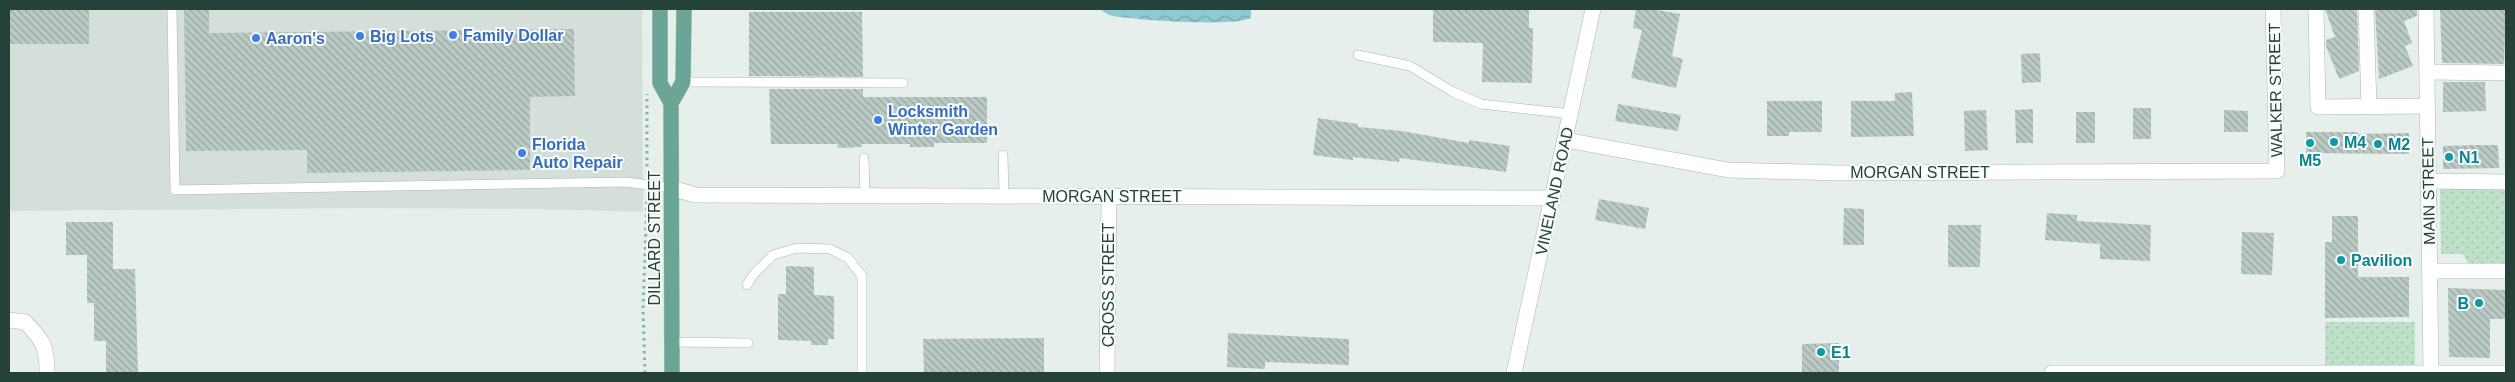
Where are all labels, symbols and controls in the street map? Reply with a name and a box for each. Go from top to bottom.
street label: WALKER STREET [2266,22,2285,157]
place label: Family Dollar [463,27,563,44]
place label: Big Lots [370,28,434,45]
marker: Family Dollar [447,29,459,41]
place label: Aaron's [266,30,325,47]
marker: Big Lots [354,30,366,42]
marker: Aaron's [250,32,262,44]
place label: Locksmith Winter Garden [888,103,998,138]
marker: Locksmith Winter Garden [872,114,884,126]
street label: VINELAND ROAD [1533,125,1576,257]
place label: M4 [2344,134,2366,151]
place label: Florida Auto Repair [532,136,623,171]
marker: M4 [2328,136,2340,148]
place label: M2 [2388,136,2410,153]
marker: M5 [2304,137,2316,149]
street label: MAIN STREET [2419,137,2438,245]
marker: M2 [2372,138,2384,150]
marker: Florida Auto Repair [516,147,528,159]
place label: N1 [2459,149,2480,166]
marker: N1 [2443,151,2455,163]
place label: M5 [2299,152,2321,169]
street label: MORGAN STREET [1850,164,1990,181]
street label: DILLARD STREET [646,170,663,306]
street label: MORGAN STREET [1042,188,1182,205]
street label: CROSS STREET [1100,223,1117,347]
place label: Pavilion [2351,252,2412,269]
marker: Pavilion [2335,254,2347,266]
place label: B [2457,295,2469,312]
marker: B [2473,297,2485,309]
place label: E1 [1831,344,1851,361]
marker: E1 [1815,346,1827,358]

